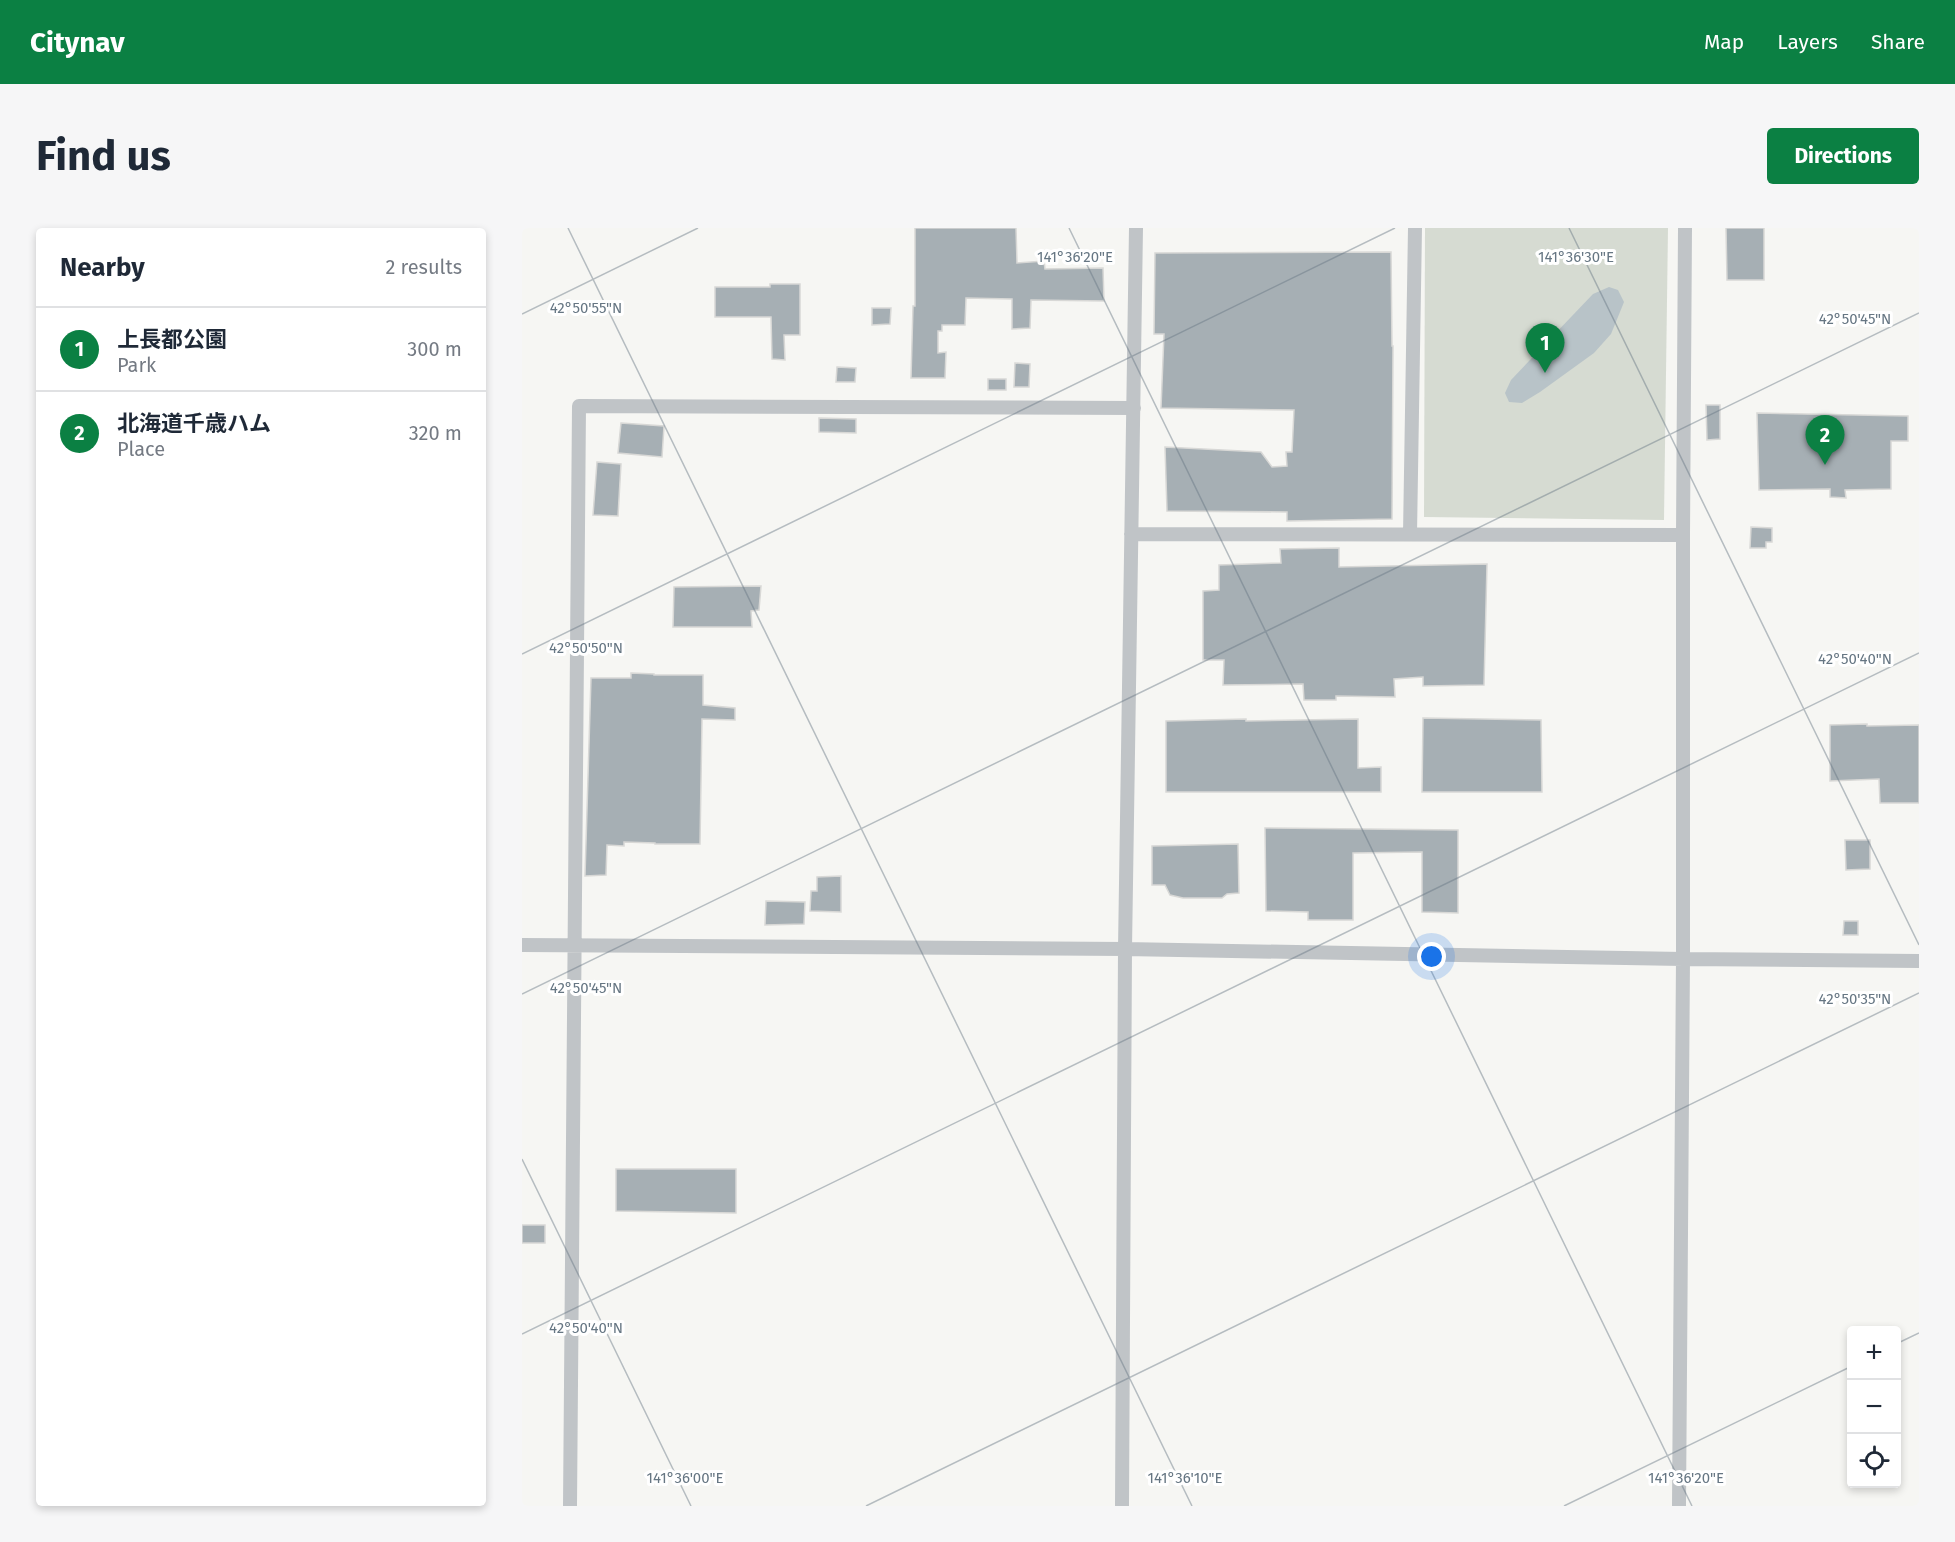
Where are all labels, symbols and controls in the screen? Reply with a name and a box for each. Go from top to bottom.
text: Citynav [30,26,125,59]
text: Map [1704,29,1744,55]
text: Layers [1777,29,1838,55]
text: Share [1871,29,1925,55]
button: Directions [1767,128,1919,184]
text: Find us [36,131,171,181]
text: 141°36'20"E [1037,248,1113,266]
text: 141°36'30"E [1538,248,1614,266]
text: Nearby [60,252,145,283]
text: 2 results [385,255,462,279]
text: 42°50'55"N [550,299,622,317]
text: 42°50'45"N [1819,310,1891,328]
pin: 1 [1526,324,1564,373]
text: 上長都公園 [117,326,227,353]
text: 1 [75,337,84,361]
text: 300 m [407,337,462,361]
text: Park [117,353,156,377]
text: 北海道千歳ハム [117,410,271,437]
pin: 2 [1806,416,1844,465]
text: 2 [74,421,85,445]
text: 320 m [409,421,462,445]
text: Place [117,437,165,461]
text: 42°50'50"N [549,639,623,657]
text: 42°50'40"N [1818,650,1892,668]
your location [1417,942,1446,971]
text: 42°50'45"N [550,979,622,997]
text: 42°50'35"N [1819,990,1891,1008]
text: 42°50'40"N [549,1319,623,1337]
map controls [1847,1326,1901,1488]
button: + [1847,1326,1901,1380]
button: − [1847,1380,1901,1434]
button: locate [1847,1434,1901,1488]
text: 141°36'00"E [647,1469,723,1487]
text: 141°36'10"E [1147,1469,1223,1487]
text: 141°36'20"E [1648,1469,1724,1487]

